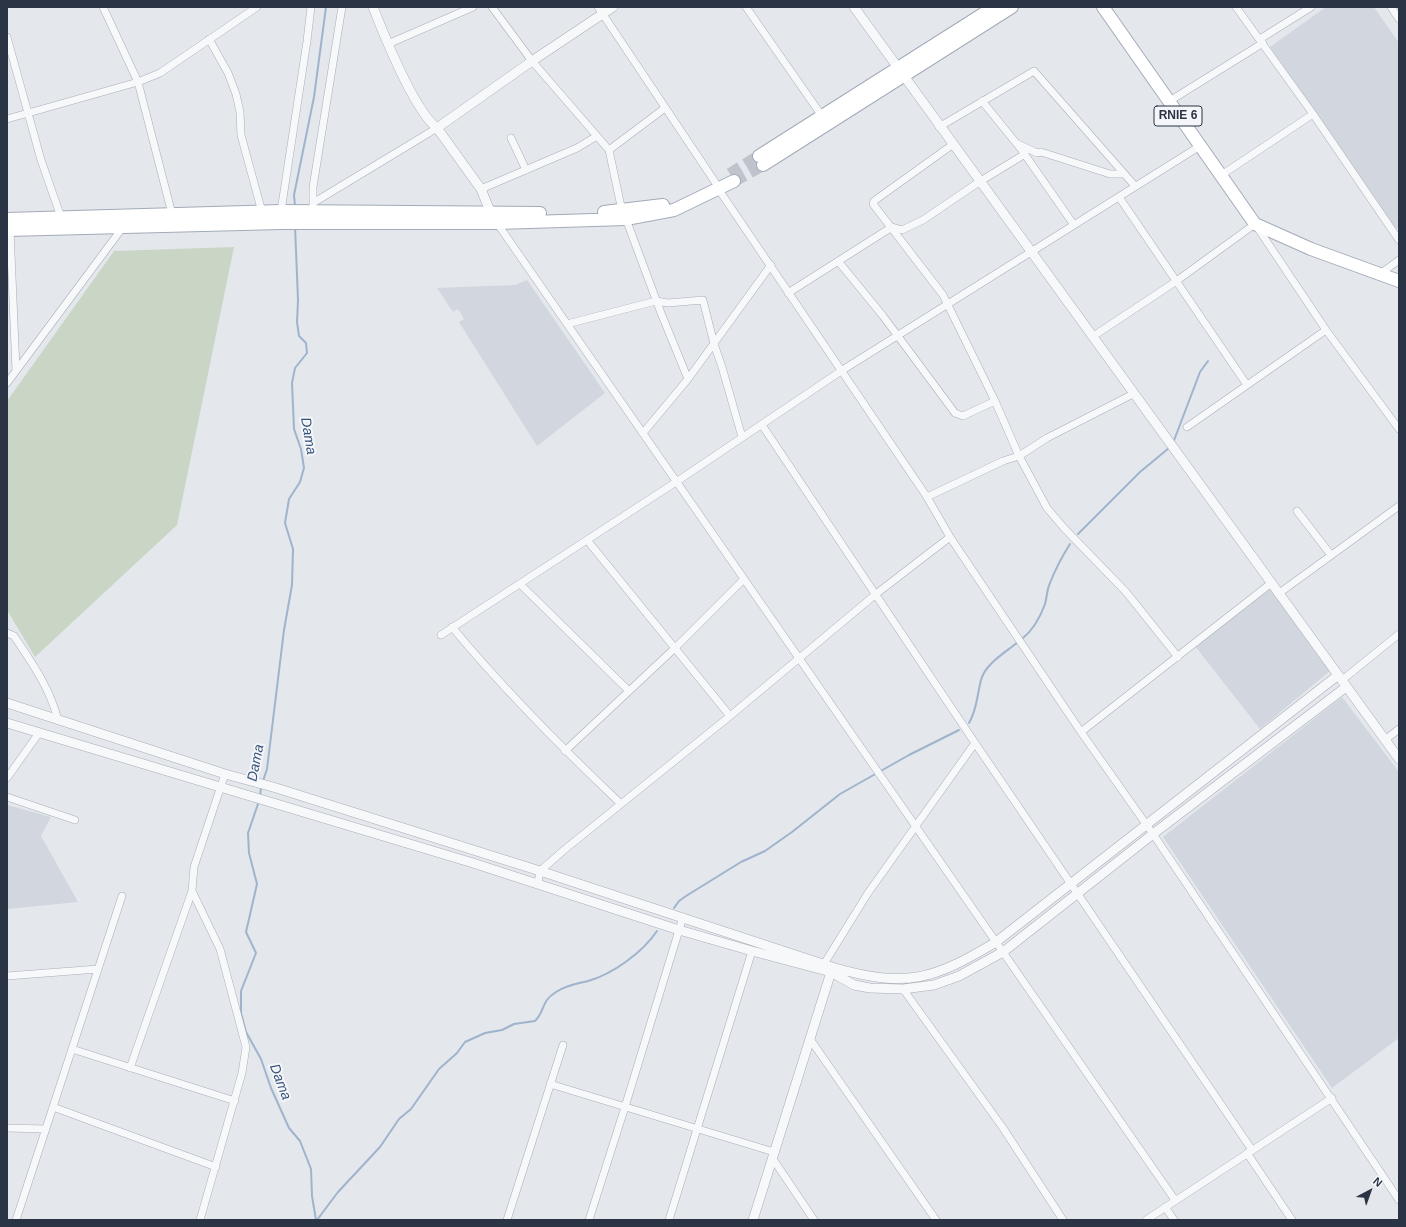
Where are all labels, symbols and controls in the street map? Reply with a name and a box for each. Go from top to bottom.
road number: RNIE 6 [1154,106,1202,126]
water label: Dama [296,416,320,456]
water label: Dama [244,743,268,783]
water label: Dama [265,1062,295,1102]
north arrow [1350,1171,1390,1211]
text: N [1371,1175,1385,1189]

